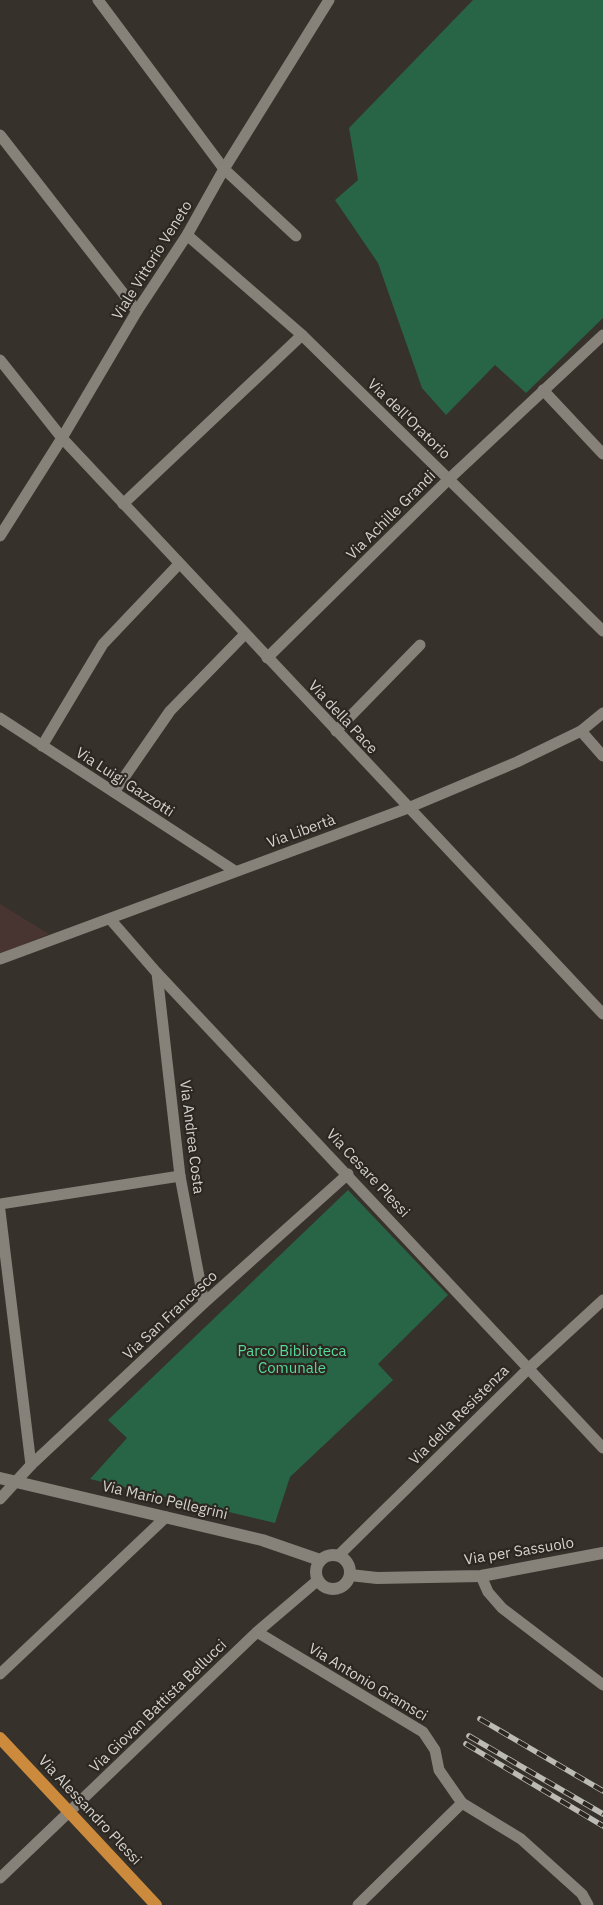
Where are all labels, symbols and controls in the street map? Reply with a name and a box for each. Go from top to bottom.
street label: Viale Vittorio Veneto [107,197,196,323]
street label: Via dell'Oratorio [364,374,455,463]
street label: Via Achille Grandi [342,466,439,563]
street label: Via della Pace [304,676,382,757]
street label: Via Luigi Gazzotti [72,743,178,821]
street label: Via Libertà [264,809,338,852]
street label: Via Andrea Costa [176,1079,209,1195]
street label: Via Cesare Plessi [322,1124,414,1221]
street label: Via San Francesco [119,1266,221,1363]
park label: Parco Biblioteca Comunale [237,1341,347,1377]
street label: Via della Resistenza [405,1361,513,1469]
street label: Via Mario Pellegrini [100,1476,230,1523]
street label: Via per Sassuolo [463,1532,575,1569]
street label: Via Giovan Battista Bellucci [85,1635,230,1776]
street label: Via Antonio Gramsci [305,1638,431,1725]
street label: Via Alessandro Plessi [35,1751,146,1868]

